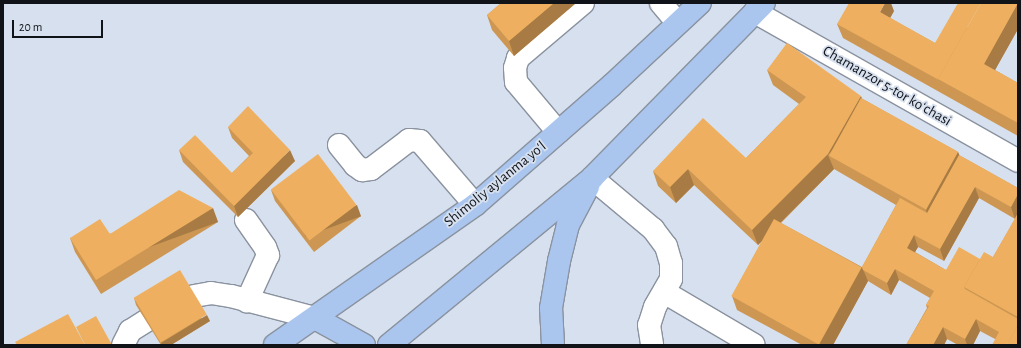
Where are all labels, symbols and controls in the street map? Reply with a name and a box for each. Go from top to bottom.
scale bar [14,12,105,38]
text: 20 m [19,21,42,33]
street label: Chamanzor 5-tor koʻchasi [819,42,955,130]
street label: Shimoliy aylanma yoʻl [440,137,550,231]

